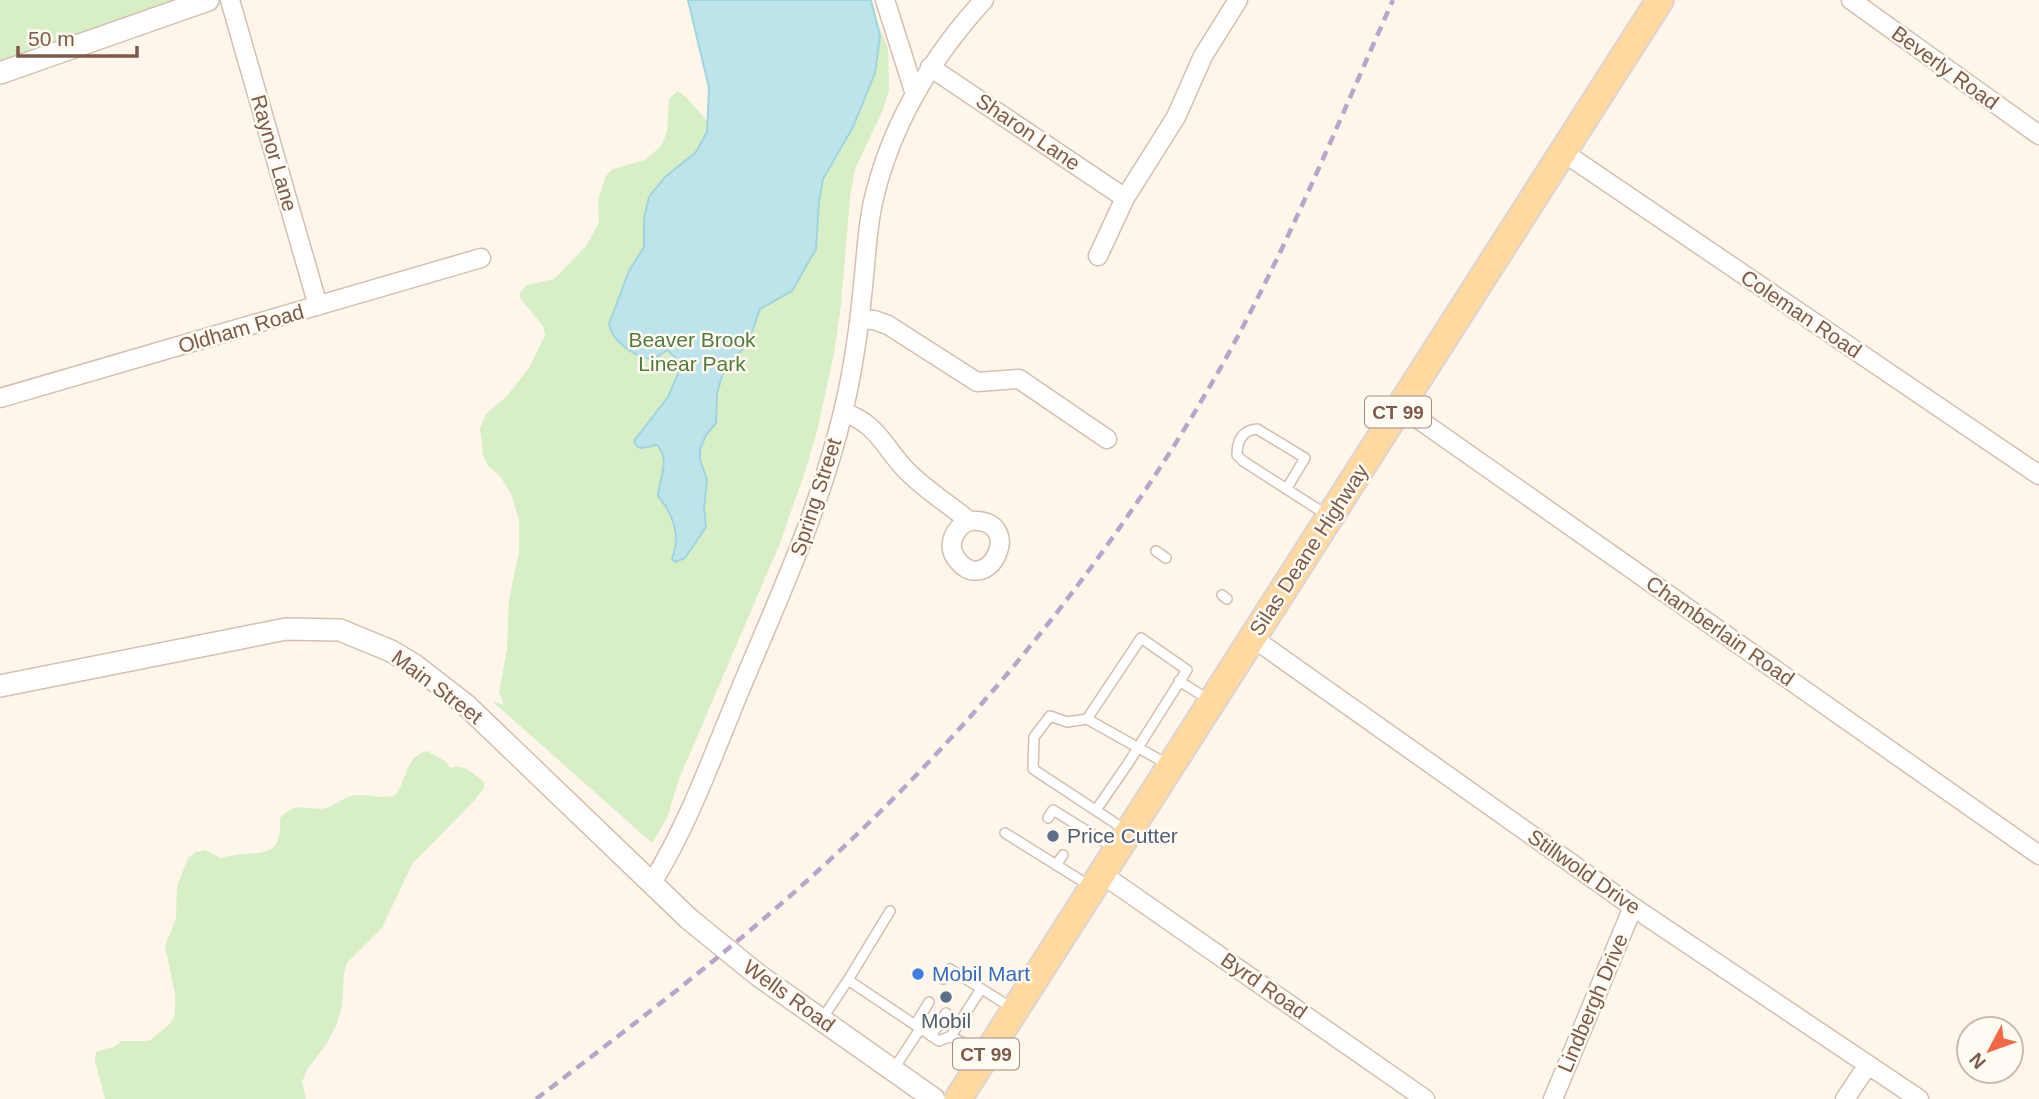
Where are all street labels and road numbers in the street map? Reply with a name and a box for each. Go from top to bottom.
street label: Beverly Road [1888,21,2003,114]
street label: Sharon Lane [972,88,1085,175]
street label: Raynor Lane [247,92,302,214]
street label: Coleman Road [1737,265,1866,362]
street label: Oldham Road [175,300,306,357]
road number: CT 99 [1365,396,1431,428]
street label: Spring Street [786,435,845,559]
street label: Silas Deane Highway [1245,459,1373,640]
street label: Chamberlain Road [1642,571,1799,690]
street label: Main Street [387,645,487,728]
street label: Stillwold Drive [1524,824,1645,919]
street label: Lindbergh Drive [1553,930,1632,1076]
street label: Byrd Road [1217,948,1312,1023]
street label: Wells Road [739,955,839,1036]
road number: CT 99 [953,1038,1019,1070]

